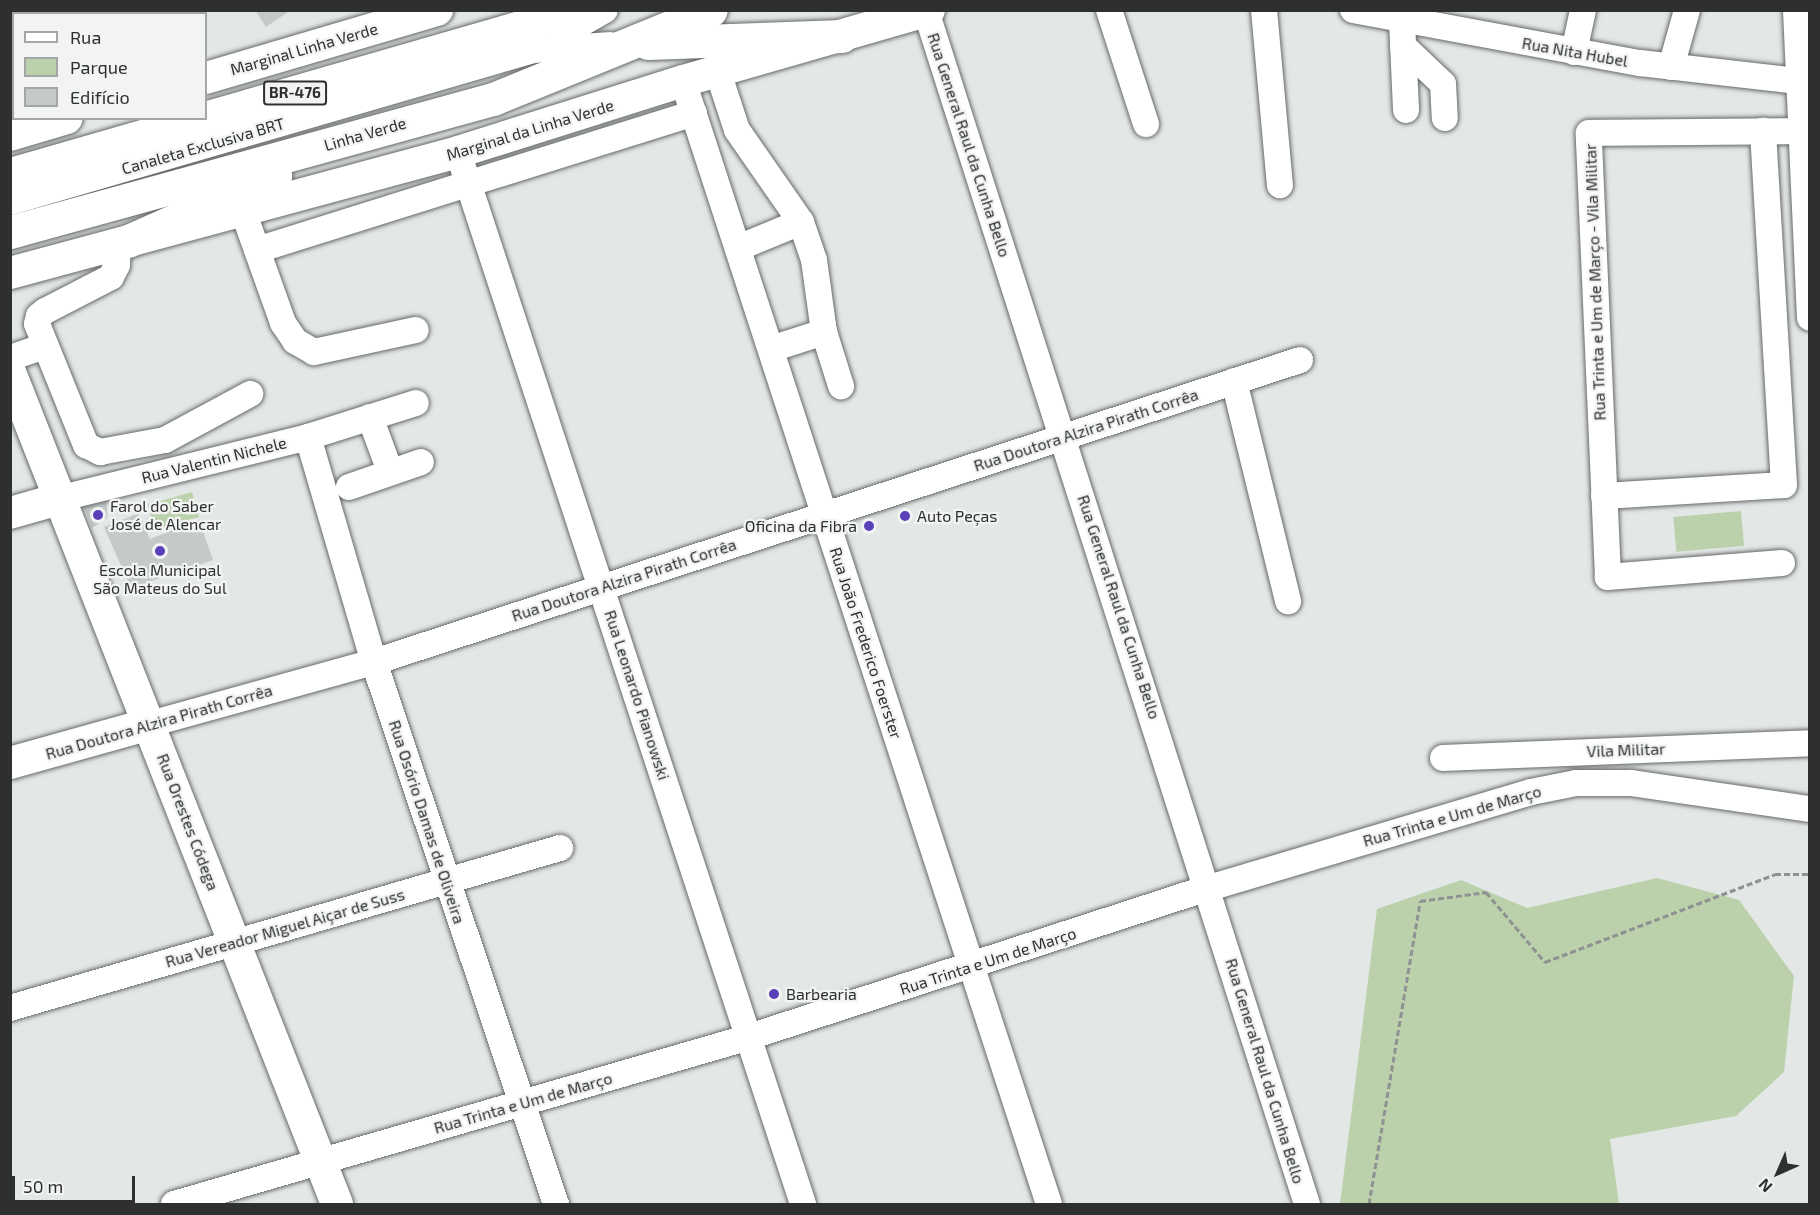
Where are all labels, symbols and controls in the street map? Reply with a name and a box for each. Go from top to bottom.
legend [12,12,207,120]
street label: Marginal Linha Verde [228,19,380,79]
text: Rua [70,26,101,48]
street label: Rua General Raul da Cunha Bello [924,30,1014,260]
street label: Rua Nita Hubel [1520,33,1630,71]
text: Parque [70,56,128,78]
road number: BR-476 [262,81,328,105]
text: Edifício [70,86,130,108]
street label: Marginal da Linha Verde [444,95,616,165]
street label: Linha Verde [322,113,408,155]
street label: Canaleta Exclusiva BRT [119,114,287,178]
street label: Rua Trinta e Um de Março - Vila Militar [1581,143,1609,421]
street label: Rua Doutora Alzira Pirath Corrêa [971,384,1201,476]
street label: Rua Valentin Nichele [139,433,289,487]
street label: Rua General Raul da Cunha Bello [1074,492,1164,722]
place label: Farol do Saber José de Alencar [110,496,222,534]
place label: Auto Peças [917,506,997,526]
marker: Farol do Saber José de Alencar [91,508,105,522]
marker: Auto Peças [898,509,912,523]
place label: Oficina da Fibra [745,516,857,536]
marker: Oficina da Fibra [862,519,876,533]
street label: Rua Doutora Alzira Pirath Corrêa [509,534,739,626]
marker: Escola Municipal São Mateus do Sul [153,544,167,558]
street label: Rua João Frederico Foerster [826,545,906,741]
place label: Escola Municipal São Mateus do Sul [93,560,227,598]
street label: Rua Leonardo Pianowski [600,608,674,782]
street label: Rua Doutora Alzira Pirath Corrêa [43,680,275,764]
street label: Rua Osório Damas de Oliveira [385,718,469,926]
street label: Vila Militar [1586,739,1666,761]
street label: Rua Orestes Códega [153,751,223,893]
street label: Rua Trinta e Um de Março [1361,781,1543,851]
street label: Rua Vereador Miguel Aiçar de Suss [162,884,408,972]
street label: Rua Trinta e Um de Março [897,923,1079,999]
street label: Rua General Raul da Cunha Bello [1221,956,1309,1186]
place label: Barbearia [786,984,857,1004]
marker: Barbearia [767,987,781,1001]
street label: Rua Trinta e Um de Março [432,1068,614,1138]
north arrow [1748,1143,1808,1203]
scale bar [15,1164,138,1202]
text: 50 m [23,1175,63,1197]
text: N [1754,1175,1776,1197]

